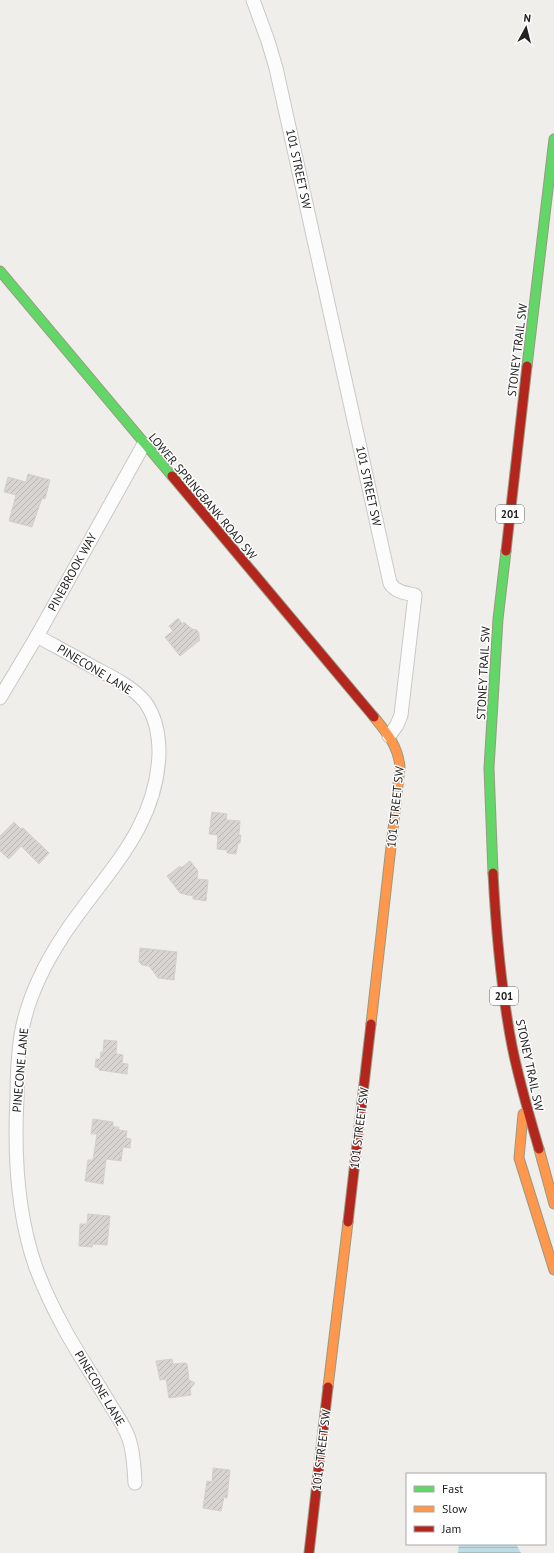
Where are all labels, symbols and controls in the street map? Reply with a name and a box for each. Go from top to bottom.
north arrow [506,8,546,48]
text: N [523,11,532,25]
street label: 101 STREET SW [283,128,315,211]
street label: STONEY TRAIL SW [504,303,530,397]
street label: LOWER SPRINGBANK ROAD SW [146,430,260,562]
street label: 101 STREET SW [353,445,385,528]
road number: 201 [496,505,524,523]
street label: PINEBROOK WAY [44,530,100,614]
street label: STONEY TRAIL SW [473,626,493,720]
street label: PINECONE LANE [55,641,135,697]
street label: 101 STREET SW [383,766,407,848]
road number: 201 [490,987,518,1005]
street label: STONEY TRAIL SW [513,1018,547,1112]
street label: PINECONE LANE [9,1027,31,1113]
street label: 101 STREET SW [347,1087,371,1169]
street label: PINECONE LANE [72,1348,128,1428]
street label: 101 STREET SW [309,1409,333,1491]
legend [406,1473,546,1545]
text: Fast [442,1481,463,1496]
text: Slow [442,1501,467,1516]
text: Jam [441,1521,461,1536]

